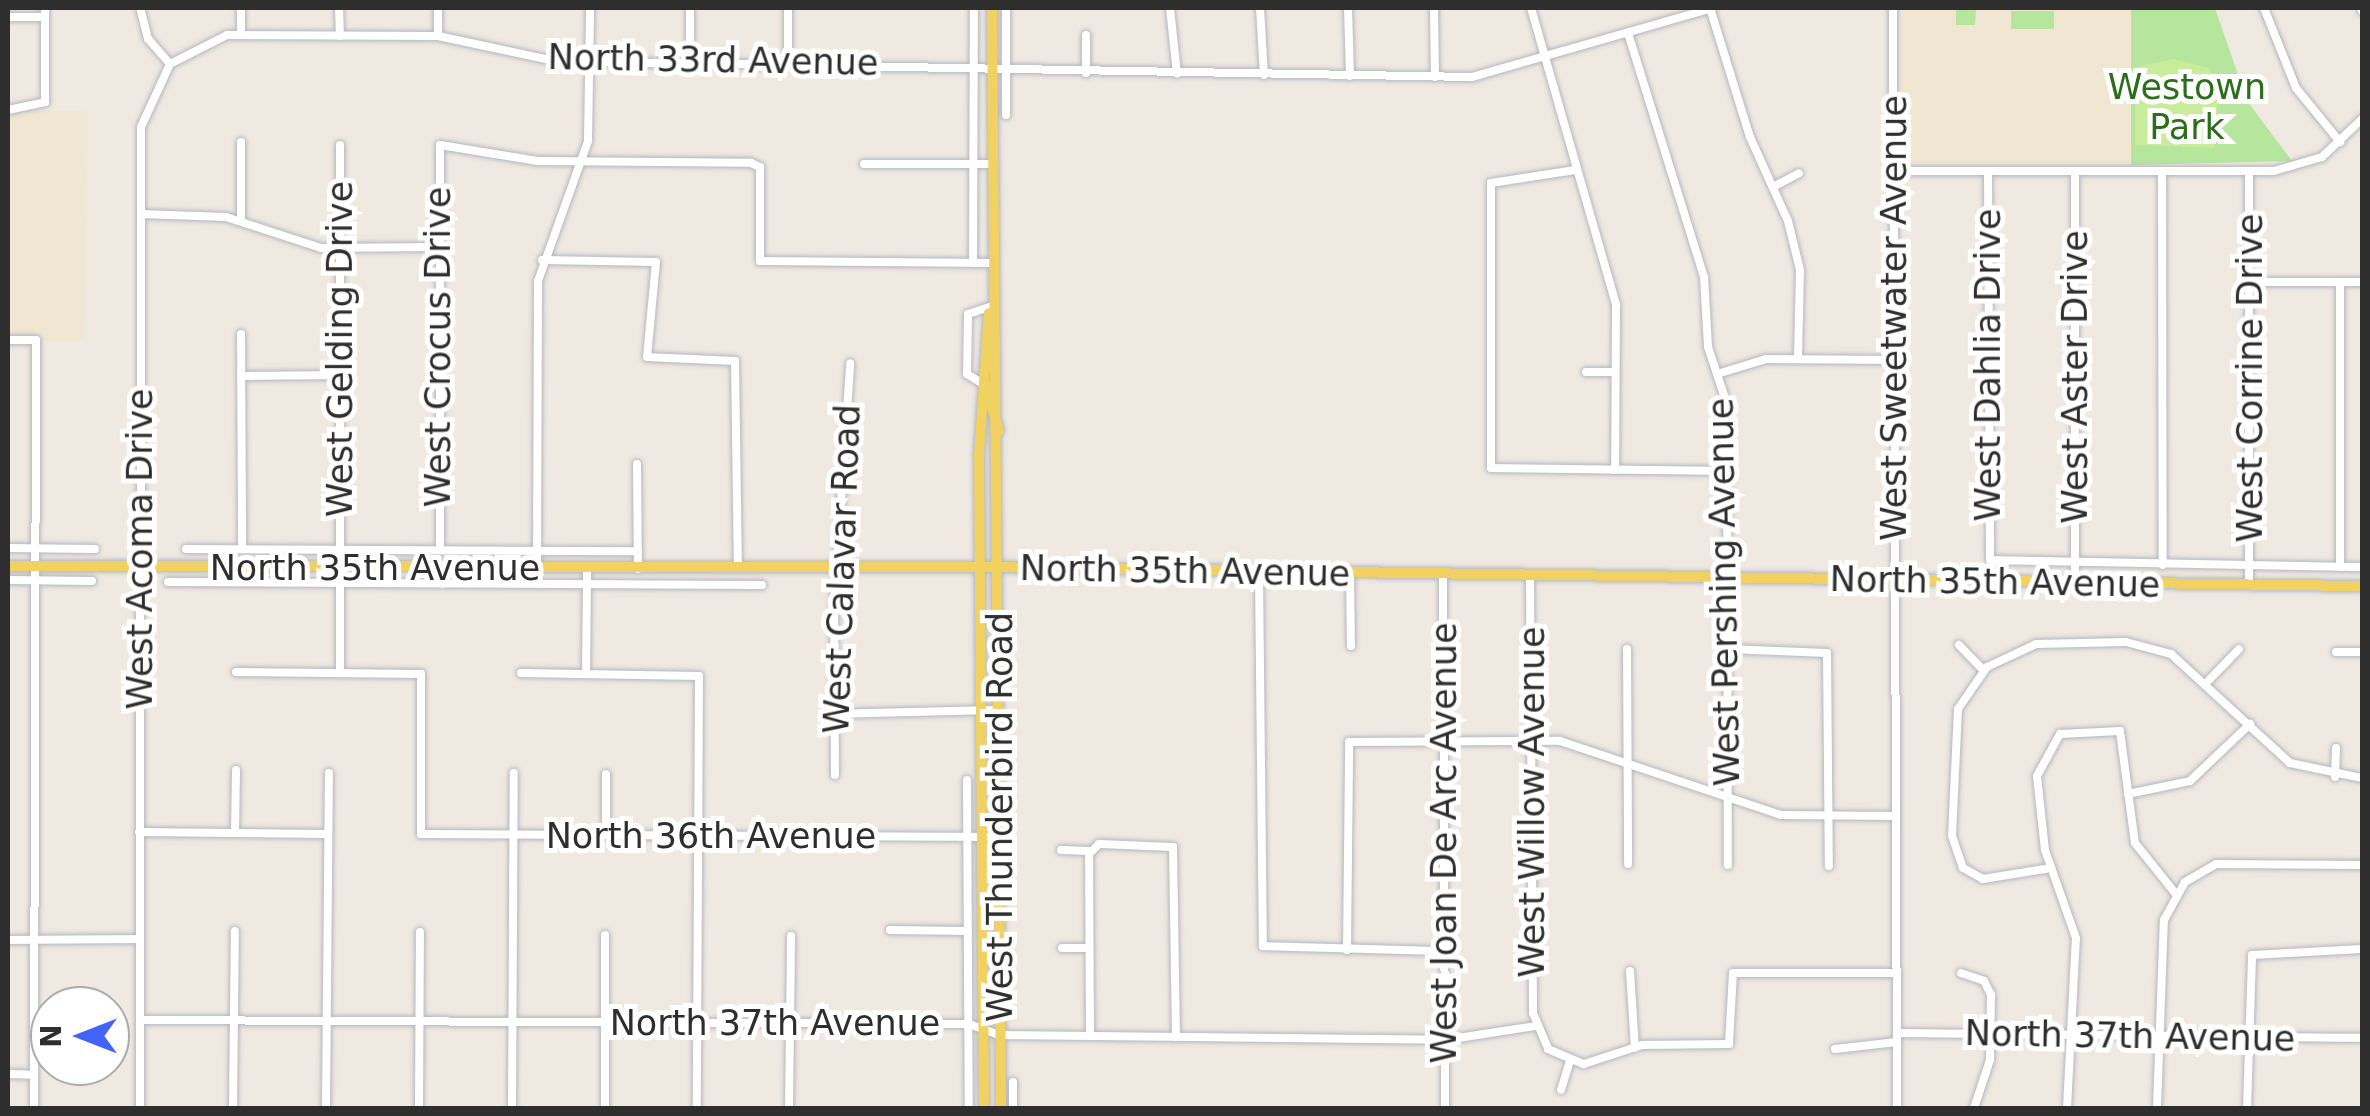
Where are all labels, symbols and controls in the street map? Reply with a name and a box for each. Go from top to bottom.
street label: North 33rd Avenue [547,36,879,84]
park label: Westown Park [2108,66,2266,148]
street label: West Sweetwater Avenue [1873,95,1915,541]
street label: West Gelding Drive [319,181,361,517]
street label: West Crocus Drive [417,187,459,507]
street label: West Dahlia Drive [1967,208,2009,522]
street label: West Corrine Drive [2229,213,2271,543]
street label: West Aster Drive [2054,230,2096,524]
street label: West Acoma Drive [119,388,161,710]
street label: West Pershing Avenue [1700,397,1748,787]
street label: West Calavar Road [815,404,869,734]
street label: North 35th Avenue [210,547,540,589]
street label: North 35th Avenue [1019,547,1351,595]
street label: North 35th Avenue [1829,558,2161,606]
street label: West Thunderbird Road [979,612,1021,1022]
street label: West Joan De Arc Avenue [1423,622,1465,1064]
street label: West Willow Avenue [1511,626,1553,978]
street label: North 36th Avenue [546,815,876,857]
north arrow [30,986,130,1086]
street label: North 37th Avenue [610,1002,940,1044]
street label: North 37th Avenue [1964,1012,2296,1060]
text: N [35,1024,68,1048]

